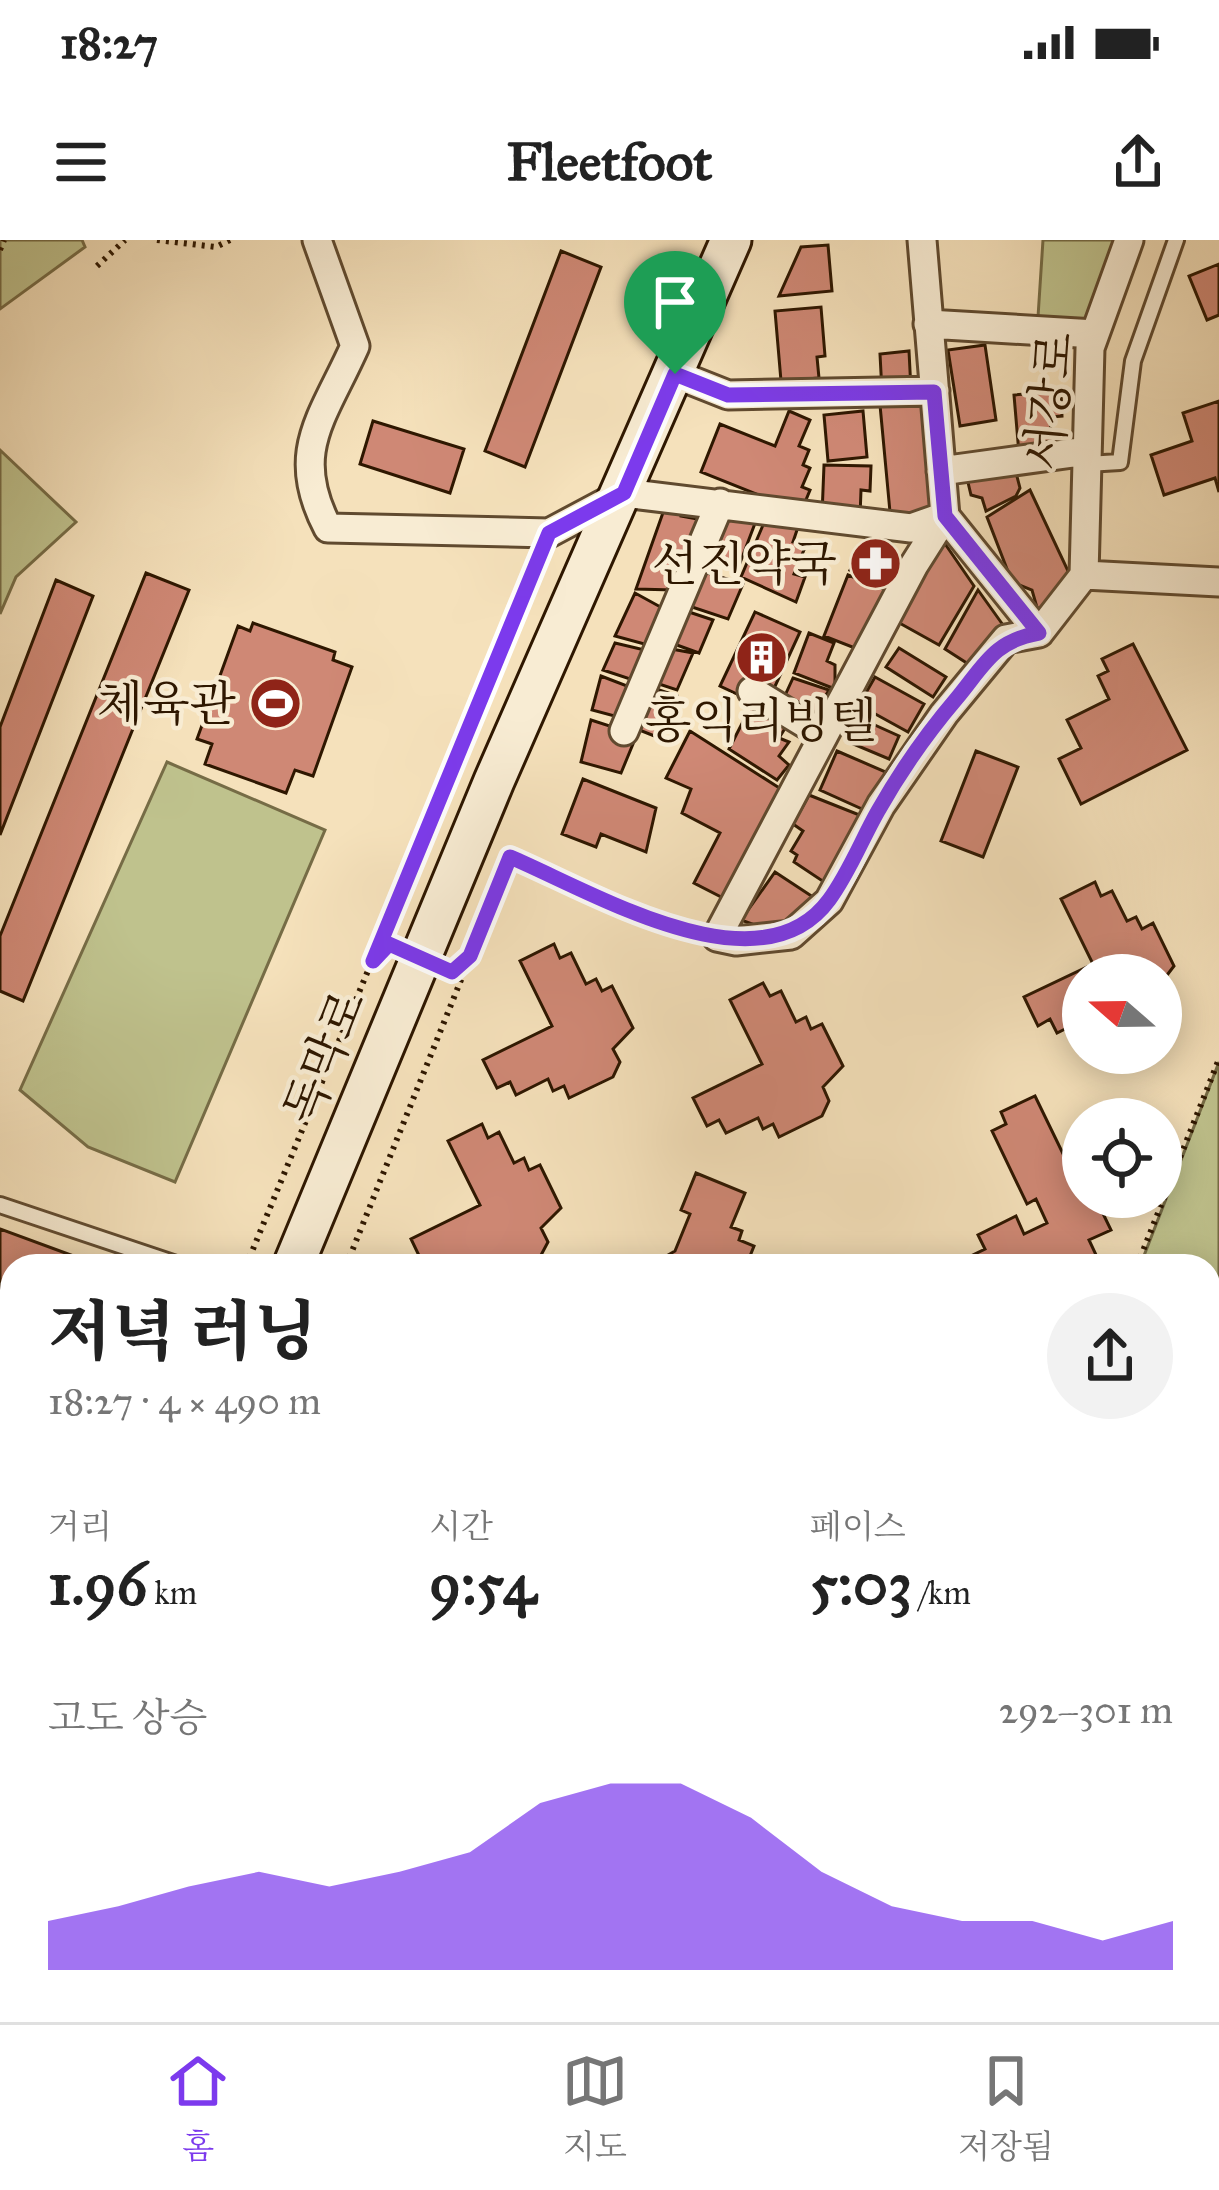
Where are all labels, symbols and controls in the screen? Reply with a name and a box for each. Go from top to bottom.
text: 18:27 [60,15,158,70]
icon: menu [48,129,114,195]
text: Fleetfoot [507,129,712,195]
icon: share [1105,129,1171,195]
pin [624,251,726,374]
icon: arrive [642,269,708,335]
street label: 서강로 [1014,329,1085,473]
place label: 선진약국 [652,534,837,593]
pharmacy icon: 선진약국 [848,535,904,591]
building icon: 홍익리빙텔 [733,629,789,685]
place label: 체육관 [97,674,236,733]
sports icon: 체육관 [247,675,303,731]
place label: 홍익리빙텔 [645,691,877,750]
north arrow [1062,954,1182,1074]
map controls [1062,954,1182,1218]
street label: 독막로 [271,982,378,1133]
button: locate [1062,1098,1182,1218]
text: 저녁 러닝 [48,1291,317,1372]
button: share [1047,1293,1173,1419]
text: 18:27 · 4 × 490 m [48,1377,321,1425]
text: 거리 [48,1507,112,1547]
text: 시간 [429,1507,493,1547]
text: 페이스 [810,1507,906,1547]
text: 1.96 [48,1547,147,1620]
text: 9:54 [429,1547,536,1620]
text: 5:03 [810,1547,912,1620]
text: km [147,1573,197,1613]
text: /km [912,1573,971,1613]
text: 292–301 m [999,1686,1173,1734]
text: 고도 상승 [48,1694,207,1742]
tab: 홈 [165,2048,231,2167]
tab: 지도 [562,2048,628,2167]
tab: 저장됨 [958,2048,1054,2167]

